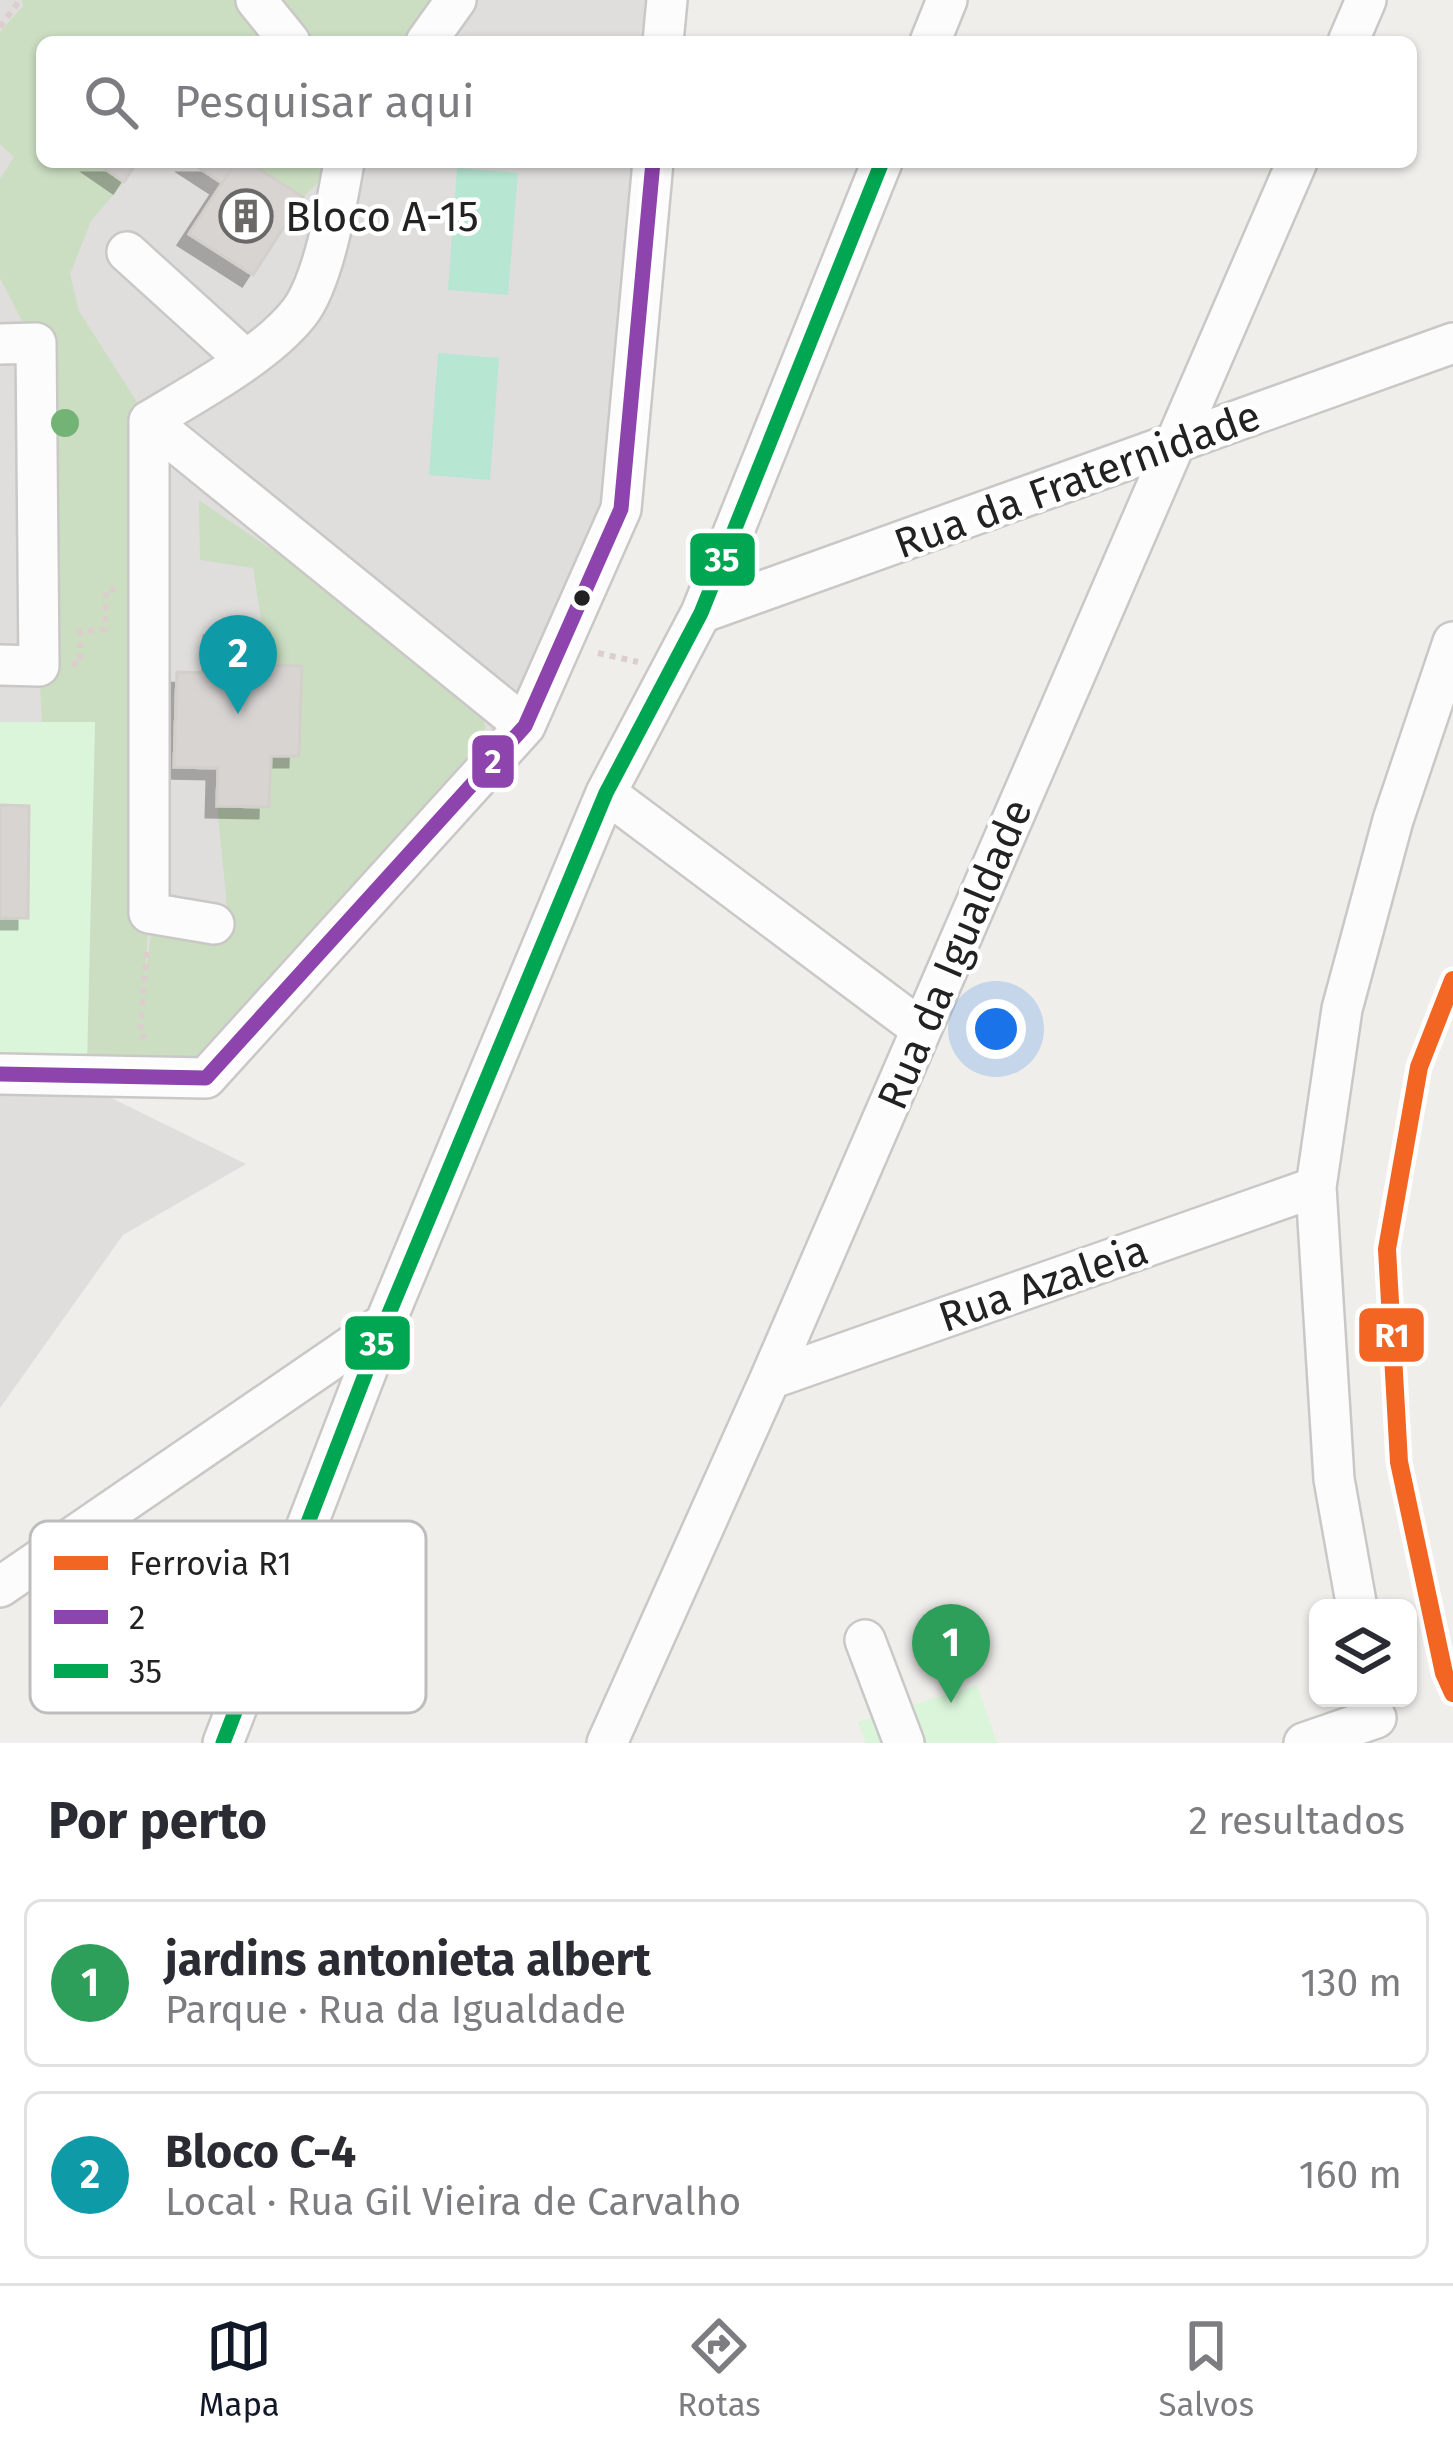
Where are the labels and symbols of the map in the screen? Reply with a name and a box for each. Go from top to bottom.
building icon: Bloco A-15 [218,188,274,244]
place label: Bloco A-15 [285,192,479,242]
street label: Rua da Fraternidade [888,390,1267,569]
line badge: 35 [688,531,757,588]
text: 35 [704,540,739,580]
unlabelled marker [571,587,593,609]
pin: 2 [199,615,277,714]
line badge: 2 [470,733,516,790]
text: 2 [484,742,502,782]
street label: Rua da Igualdade [867,792,1043,1117]
your location [966,999,1026,1059]
street label: Rua Azaleia [932,1225,1154,1343]
line badge: R1 [1357,1306,1426,1364]
line badge: 35 [343,1314,412,1372]
text: R1 [1374,1316,1410,1356]
text: 35 [359,1324,394,1364]
legend [30,1521,426,1713]
text: Ferrovia R1 [129,1544,292,1584]
text: 2 [129,1598,145,1638]
pin: 1 [912,1604,990,1703]
text: 35 [129,1652,162,1692]

